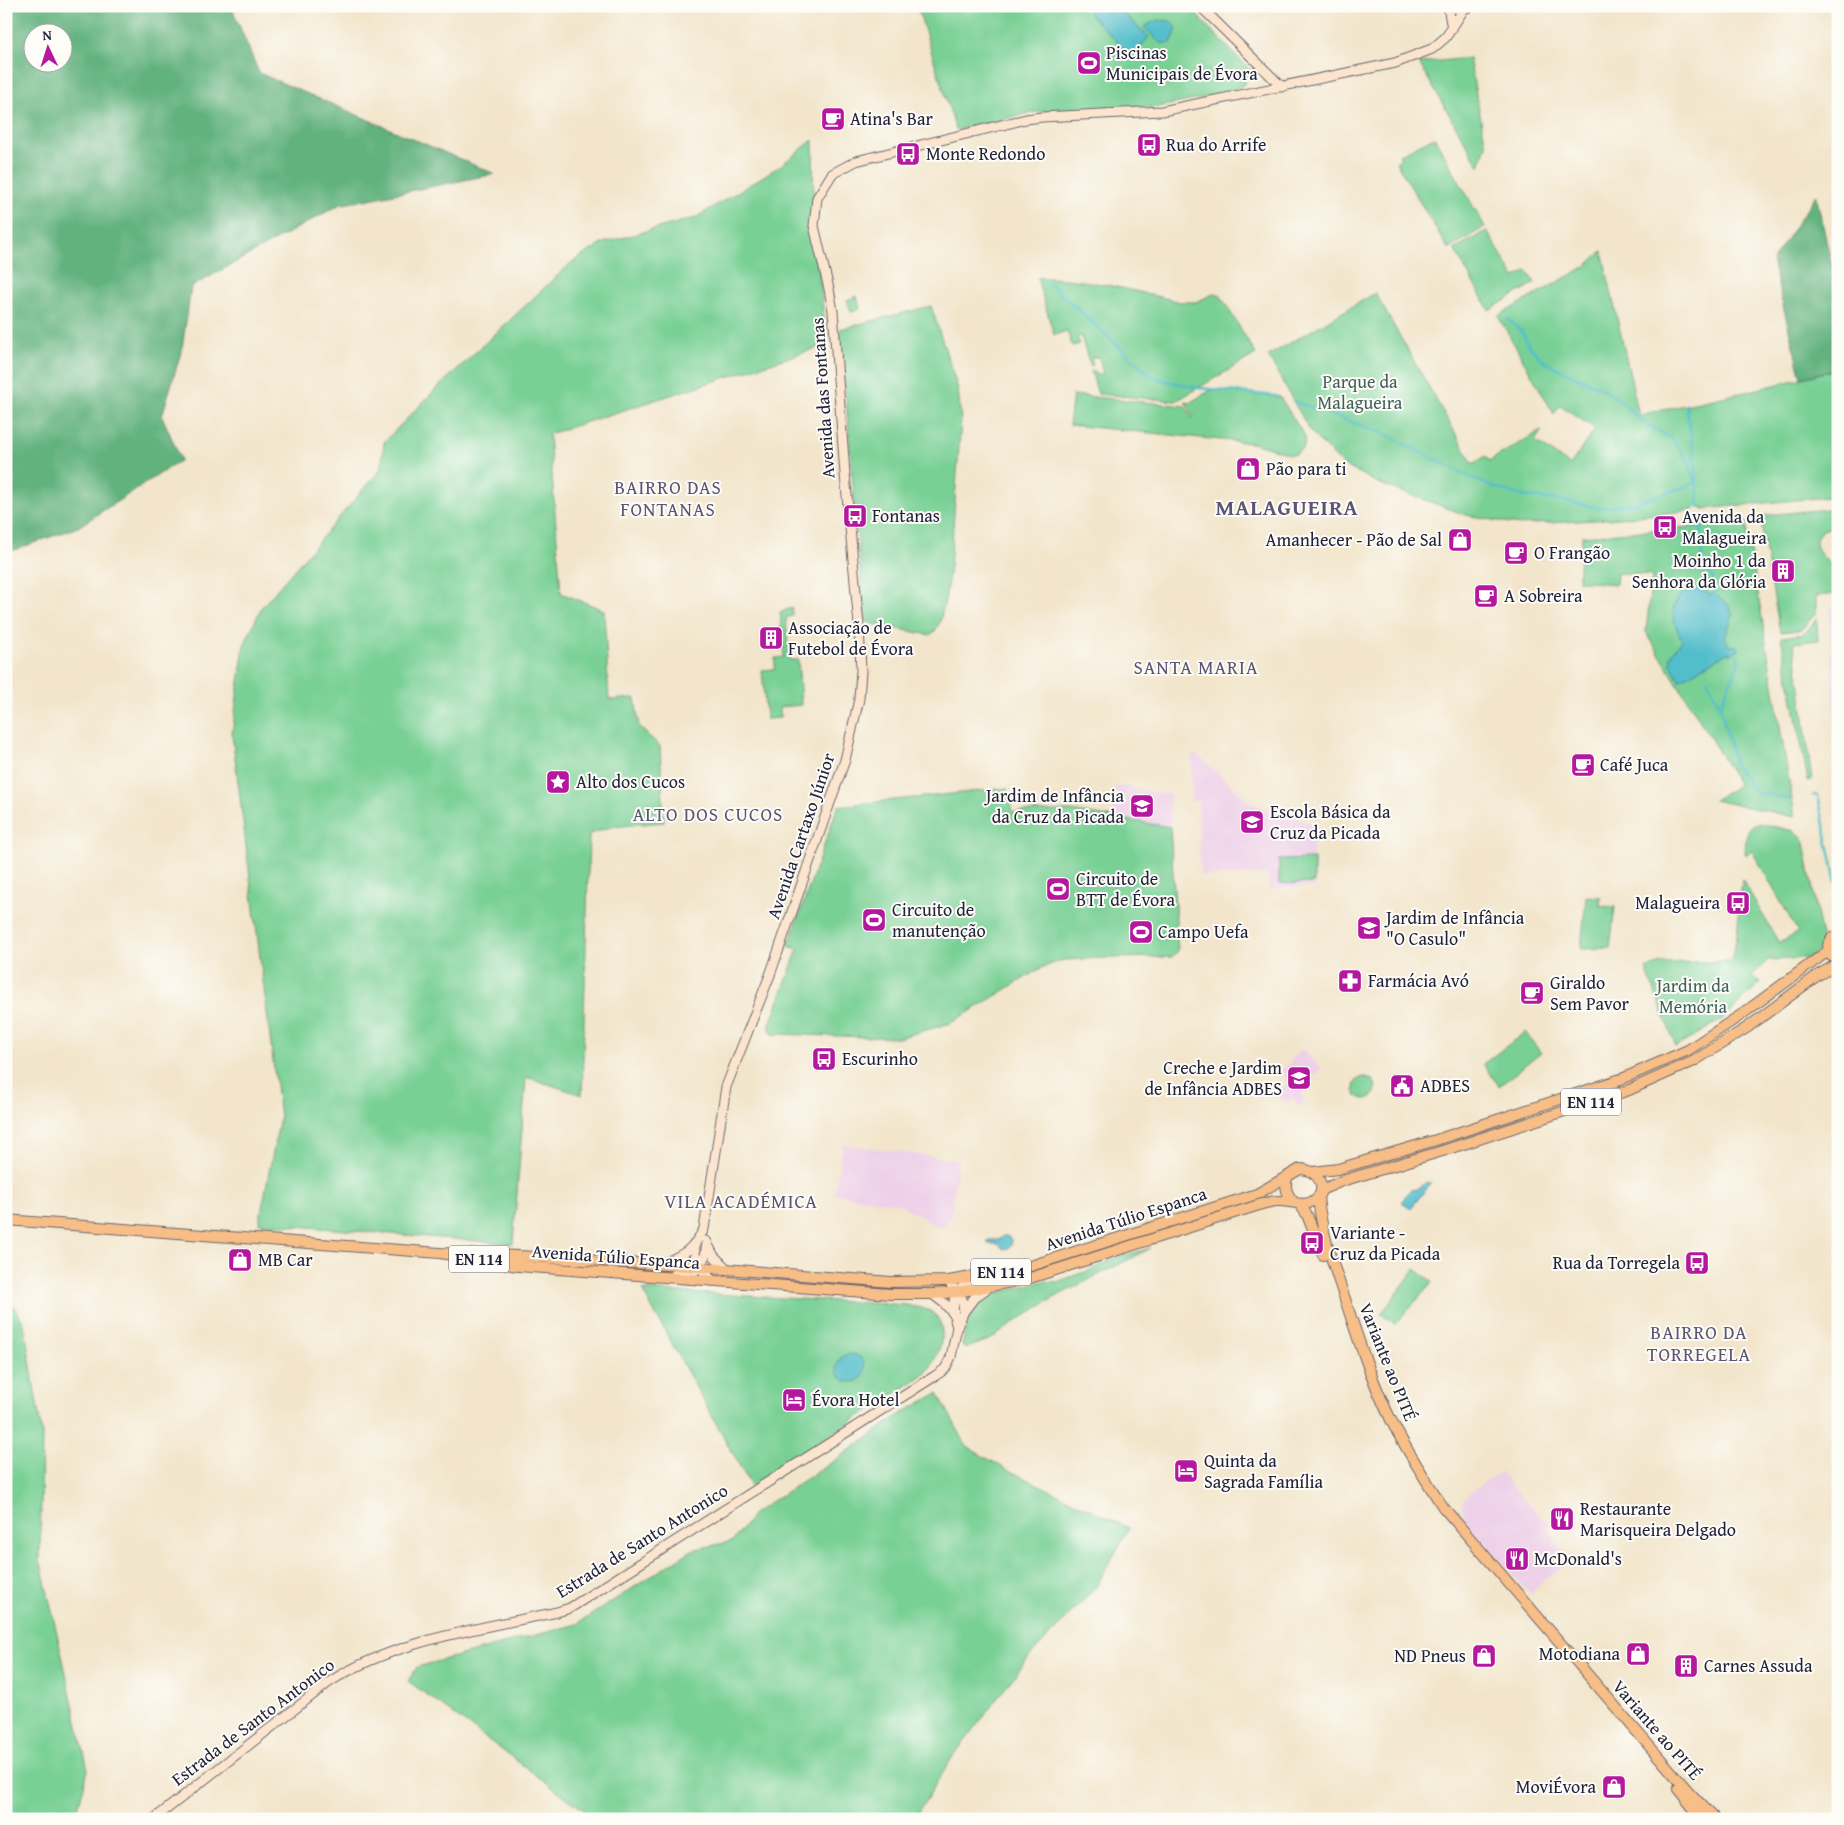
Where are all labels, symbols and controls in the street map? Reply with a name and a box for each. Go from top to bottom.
north arrow [22,22,72,72]
text: N [42,25,53,45]
place label: Piscinas Municipais de Évora [1106,39,1258,87]
sports icon: Piscinas Municipais de Évora [1076,50,1102,76]
place label: Atina's Bar [850,105,933,132]
cafe icon: Atina's Bar [820,106,846,132]
place label: Rua do Arrife [1166,131,1266,158]
bus stop icon: Rua do Arrife [1136,132,1162,158]
place label: Monte Redondo [926,140,1045,167]
bus stop icon: Monte Redondo [895,141,921,167]
street label: Avenida das Fontanas [803,317,842,480]
park label: Parque da Malagueira [1318,368,1403,416]
place label: Pão para ti [1266,455,1347,482]
shop icon: Pão para ti [1235,456,1261,482]
district label: BAIRRO DAS FONTANAS [614,473,722,523]
district label: MALAGUEIRA [1215,491,1359,523]
place label: Fontanas [872,502,940,529]
bus stop icon: Fontanas [842,503,868,529]
place label: Avenida da Malagueira [1682,503,1767,551]
bus stop icon: Avenida da Malagueira [1652,514,1678,540]
place label: Amanhecer - Pão de Sal [1266,526,1442,553]
shop icon: Amanhecer - Pão de Sal [1447,527,1473,553]
place label: O Frangão [1534,539,1610,566]
cafe icon: O Frangão [1503,540,1529,566]
place label: Moinho 1 da Senhora da Glória [1632,547,1766,595]
building icon: Moinho 1 da Senhora da Glória [1770,558,1796,584]
place label: A Sobreira [1504,582,1583,609]
cafe icon: A Sobreira [1473,583,1499,609]
place label: Associação de Futebol de Évora [788,614,914,662]
building icon: Associação de Futebol de Évora [758,625,784,651]
district label: SANTA MARIA [1134,653,1258,681]
street label: Avenida Cartaxo Júnior [759,749,842,922]
place label: Café Juca [1600,751,1669,778]
cafe icon: Café Juca [1570,752,1596,778]
place label: Alto dos Cucos [576,768,685,795]
place icon: Alto dos Cucos [545,769,571,795]
place label: Jardim de Infância da Cruz da Picada [984,782,1124,830]
school or university icon: Jardim de Infância da Cruz da Picada [1129,793,1155,819]
place label: Escola Básica da Cruz da Picada [1270,798,1391,846]
district label: ALTO DOS CUCOS [633,800,783,828]
school or university icon: Escola Básica da Cruz da Picada [1239,809,1265,835]
place label: Circuito de BTT de Évora [1076,865,1176,913]
sports icon: Circuito de BTT de Évora [1045,876,1071,902]
place label: Malagueira [1635,889,1720,916]
bus stop icon: Malagueira [1725,890,1751,916]
place label: Circuito de manutenção [892,896,986,944]
place label: Jardim de Infância "O Casulo" [1384,904,1525,952]
sports icon: Circuito de manutenção [861,907,887,933]
school or university icon: Jardim de Infância "O Casulo" [1356,915,1382,941]
place label: Campo Uefa [1158,918,1249,945]
sports icon: Campo Uefa [1128,919,1154,945]
place label: Farmácia Avó [1368,967,1469,994]
pharmacy icon: Farmácia Avó [1337,968,1363,994]
place label: Giraldo Sem Pavor [1550,969,1630,1017]
park label: Jardim da Memória [1655,972,1730,1020]
cafe icon: Giraldo Sem Pavor [1519,980,1545,1006]
place label: Escurinho [842,1045,918,1072]
bus stop icon: Escurinho [811,1046,837,1072]
place label: Creche e Jardim de Infância ADBES [1144,1054,1282,1102]
school or university icon: Creche e Jardim de Infância ADBES [1286,1065,1312,1091]
place label: ADBES [1420,1072,1470,1099]
public building icon: ADBES [1389,1073,1415,1099]
road number: EN 114 [1561,1088,1621,1116]
street label: Avenida Túlio Espanca [1042,1180,1211,1257]
district label: VILA ACADÉMICA [664,1187,818,1215]
place label: Variante - Cruz da Picada [1330,1219,1441,1267]
bus stop icon: Variante - Cruz da Picada [1299,1230,1325,1256]
street label: Avenida Túlio Espanca [531,1237,701,1276]
place label: MB Car [258,1246,313,1273]
road number: EN 114 [449,1246,509,1272]
shop icon: MB Car [227,1247,253,1273]
place label: Rua da Torregela [1553,1249,1680,1276]
bus stop icon: Rua da Torregela [1684,1250,1710,1276]
road number: EN 114 [971,1258,1031,1286]
street label: Variante ao PITÉ [1353,1299,1424,1425]
district label: BAIRRO DA TORREGELA [1647,1318,1751,1368]
place label: Évora Hotel [812,1386,900,1413]
hotel icon: Évora Hotel [781,1387,807,1413]
place label: Quinta da Sagrada Família [1204,1447,1324,1495]
hotel icon: Quinta da Sagrada Família [1173,1458,1199,1484]
street label: Estrada de Santo Antonico [551,1477,733,1605]
place label: Restaurante Marisqueira Delgado [1580,1495,1736,1543]
restaurant icon: Restaurante Marisqueira Delgado [1549,1506,1575,1532]
place label: McDonald's [1534,1545,1622,1572]
restaurant icon: McDonald's [1504,1546,1530,1572]
place label: Motodiana [1539,1640,1620,1667]
shop icon: Motodiana [1625,1641,1651,1667]
place label: ND Pneus [1394,1642,1466,1669]
shop icon: ND Pneus [1471,1643,1497,1669]
street label: Estrada de Santo Antonico [165,1651,340,1792]
place label: Carnes Assuda [1704,1652,1813,1679]
building icon: Carnes Assuda [1673,1653,1699,1679]
street label: Variante ao PITÉ [1606,1674,1709,1786]
place label: MoviÉvora [1516,1773,1596,1800]
shop icon: MoviÉvora [1601,1774,1627,1800]

